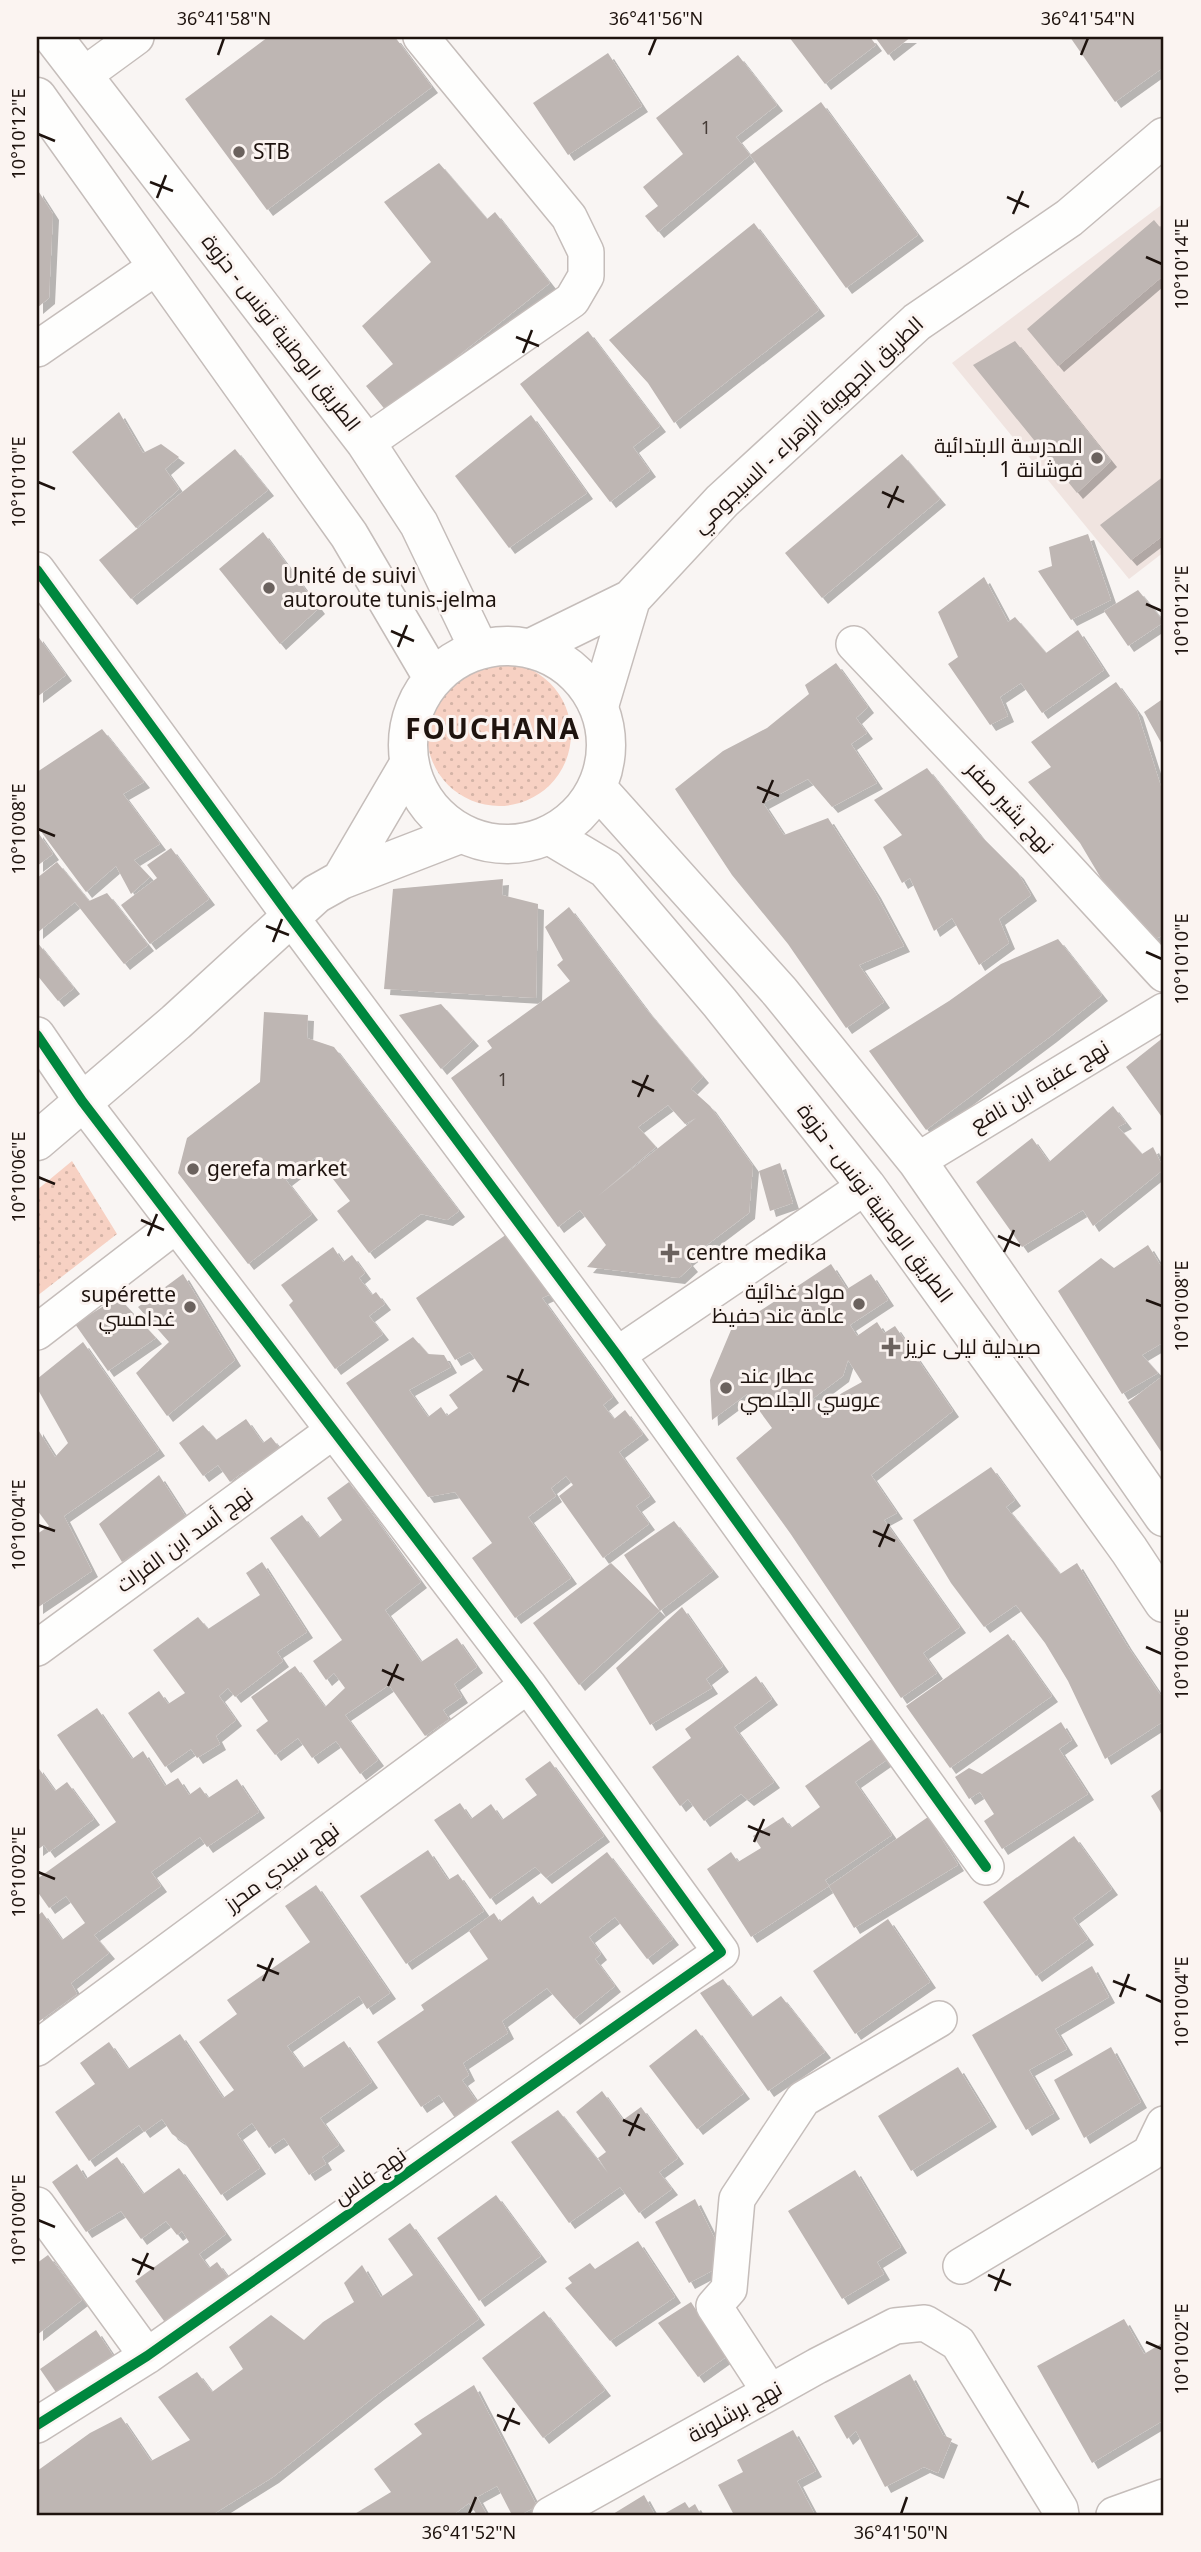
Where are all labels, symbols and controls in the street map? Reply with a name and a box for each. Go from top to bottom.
text: 36°41'58"N [177,6,271,30]
text: 36°41'56"N [609,6,703,30]
text: 36°41'54"N [1041,6,1135,30]
text: 10°10'12"E [6,89,30,179]
house number: 1 [701,115,711,139]
place label: STB [253,137,290,165]
marker: STB [231,144,247,160]
text: 10°10'14"E [1169,219,1193,309]
street label: الطريق الوطنية تونس - حزوة [196,228,368,437]
street label: الطريق الجهوية الزهراء - السيجومي [686,310,931,541]
place label: المدرسة الابتدائية فوشانة 1 [934,431,1083,483]
text: 10°10'10"E [6,437,30,527]
marker: المدرسة الابتدائية فوشانة 1 [1089,450,1105,466]
place label: Unité de suivi autoroute tunis-jelma [283,561,497,613]
text: 10°10'12"E [1169,566,1193,656]
marker: Unité de suivi autoroute tunis-jelma [261,580,277,596]
district label: FOUCHANA [405,709,581,747]
street label: نهج بشير صفر [959,754,1061,860]
text: 10°10'08"E [6,784,30,874]
text: 10°10'10"E [1169,914,1193,1004]
street label: نهج عقبة ابن نافع [965,1033,1114,1138]
house number: 1 [498,1067,508,1091]
street label: الطريق الوطنية تونس - حزوة [791,1097,960,1308]
text: 10°10'06"E [6,1132,30,1222]
place label: gerefa market [207,1154,347,1182]
marker: gerefa market [185,1161,201,1177]
place label: centre medika [686,1238,827,1266]
marker: centre medika [660,1243,680,1263]
text: 10°10'08"E [1169,1261,1193,1351]
place label: مواد غذائية عامة عند حفيظ [712,1277,845,1329]
place label: supérette غدامسي [81,1280,176,1334]
marker: مواد غذائية عامة عند حفيظ [851,1296,867,1312]
marker: supérette غدامسي [182,1299,198,1315]
place label: صيدلية ليلى عزيز [904,1332,1041,1360]
marker: صيدلية ليلى عزيز [883,1339,899,1355]
place label: عطار عند عروسي الجلاصي [740,1361,881,1415]
marker: عطار عند عروسي الجلاصي [718,1380,734,1396]
text: 10°10'04"E [6,1480,30,1570]
street label: نهج أسد ابن الفرات [110,1480,259,1599]
text: 10°10'06"E [1169,1609,1193,1699]
street label: نهج سيدي محرز [218,1815,346,1920]
text: 10°10'02"E [6,1827,30,1917]
text: 10°10'04"E [1169,1957,1193,2047]
street label: نهج فاس [328,2140,412,2211]
text: 10°10'00"E [6,2175,30,2265]
text: 10°10'02"E [1169,2304,1193,2394]
street label: نهج برشلونة [682,2374,787,2449]
text: 36°41'52"N [422,2520,516,2544]
text: 36°41'50"N [854,2520,948,2544]

